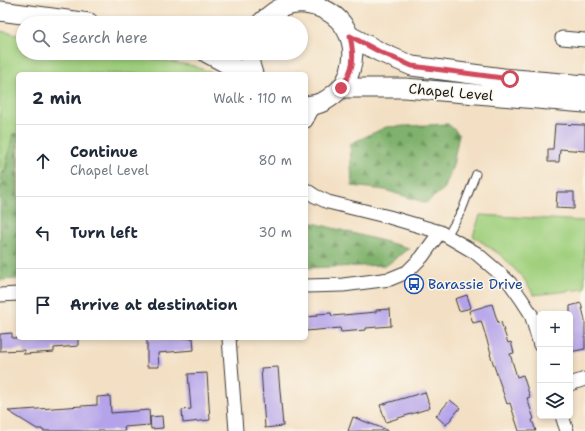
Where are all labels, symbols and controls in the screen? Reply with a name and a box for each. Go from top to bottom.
search box [16,16,308,60]
icon: search [30,27,52,49]
text: Search here [62,28,148,48]
route start [501,70,519,88]
route end [332,79,350,97]
street label: Chapel Level [408,79,495,105]
text: 2 min [32,87,82,109]
text: Walk · 110 m [213,90,292,107]
text: Continue [70,142,138,162]
icon: ahead [32,150,54,172]
text: 80 m [258,152,292,169]
text: Chapel Level [70,162,149,179]
icon: left [32,222,54,244]
text: Turn left [70,223,138,243]
text: 30 m [258,224,292,241]
bus stop icon: Barassie Drive [403,273,425,295]
place label: Barassie Drive [428,275,523,293]
icon: arrive [32,294,54,316]
text: Arrive at destination [70,295,238,315]
map controls [537,311,573,419]
button: + [537,311,573,347]
button: − [537,347,573,383]
button: layers [537,383,573,419]

